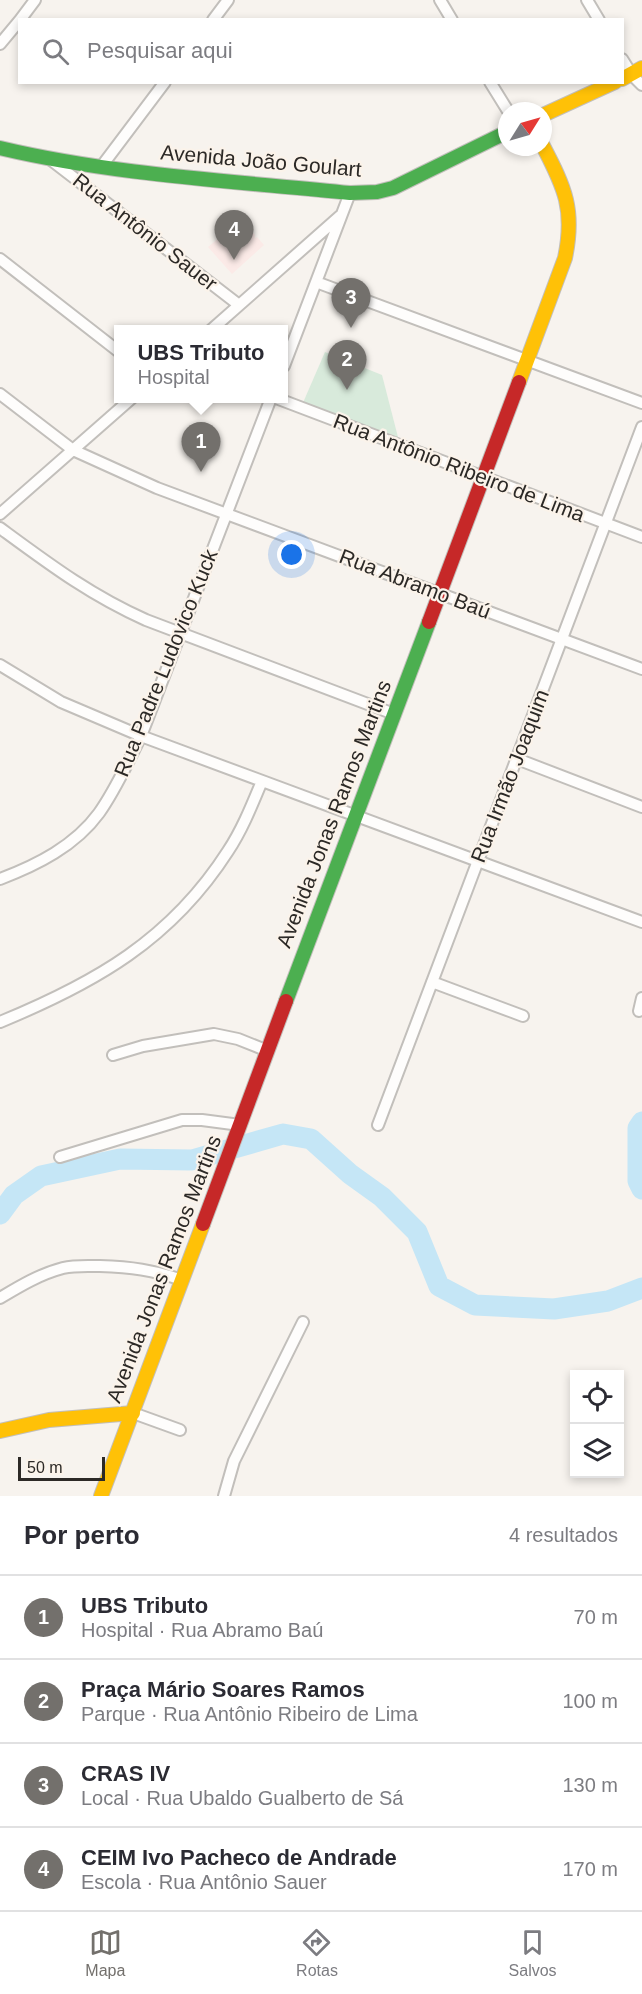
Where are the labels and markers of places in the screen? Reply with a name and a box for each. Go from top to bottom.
pin: 4 [214,210,254,260]
pin: 3 [332,278,370,328]
pin: 2 [328,340,366,390]
pin: 1 [182,422,220,472]

